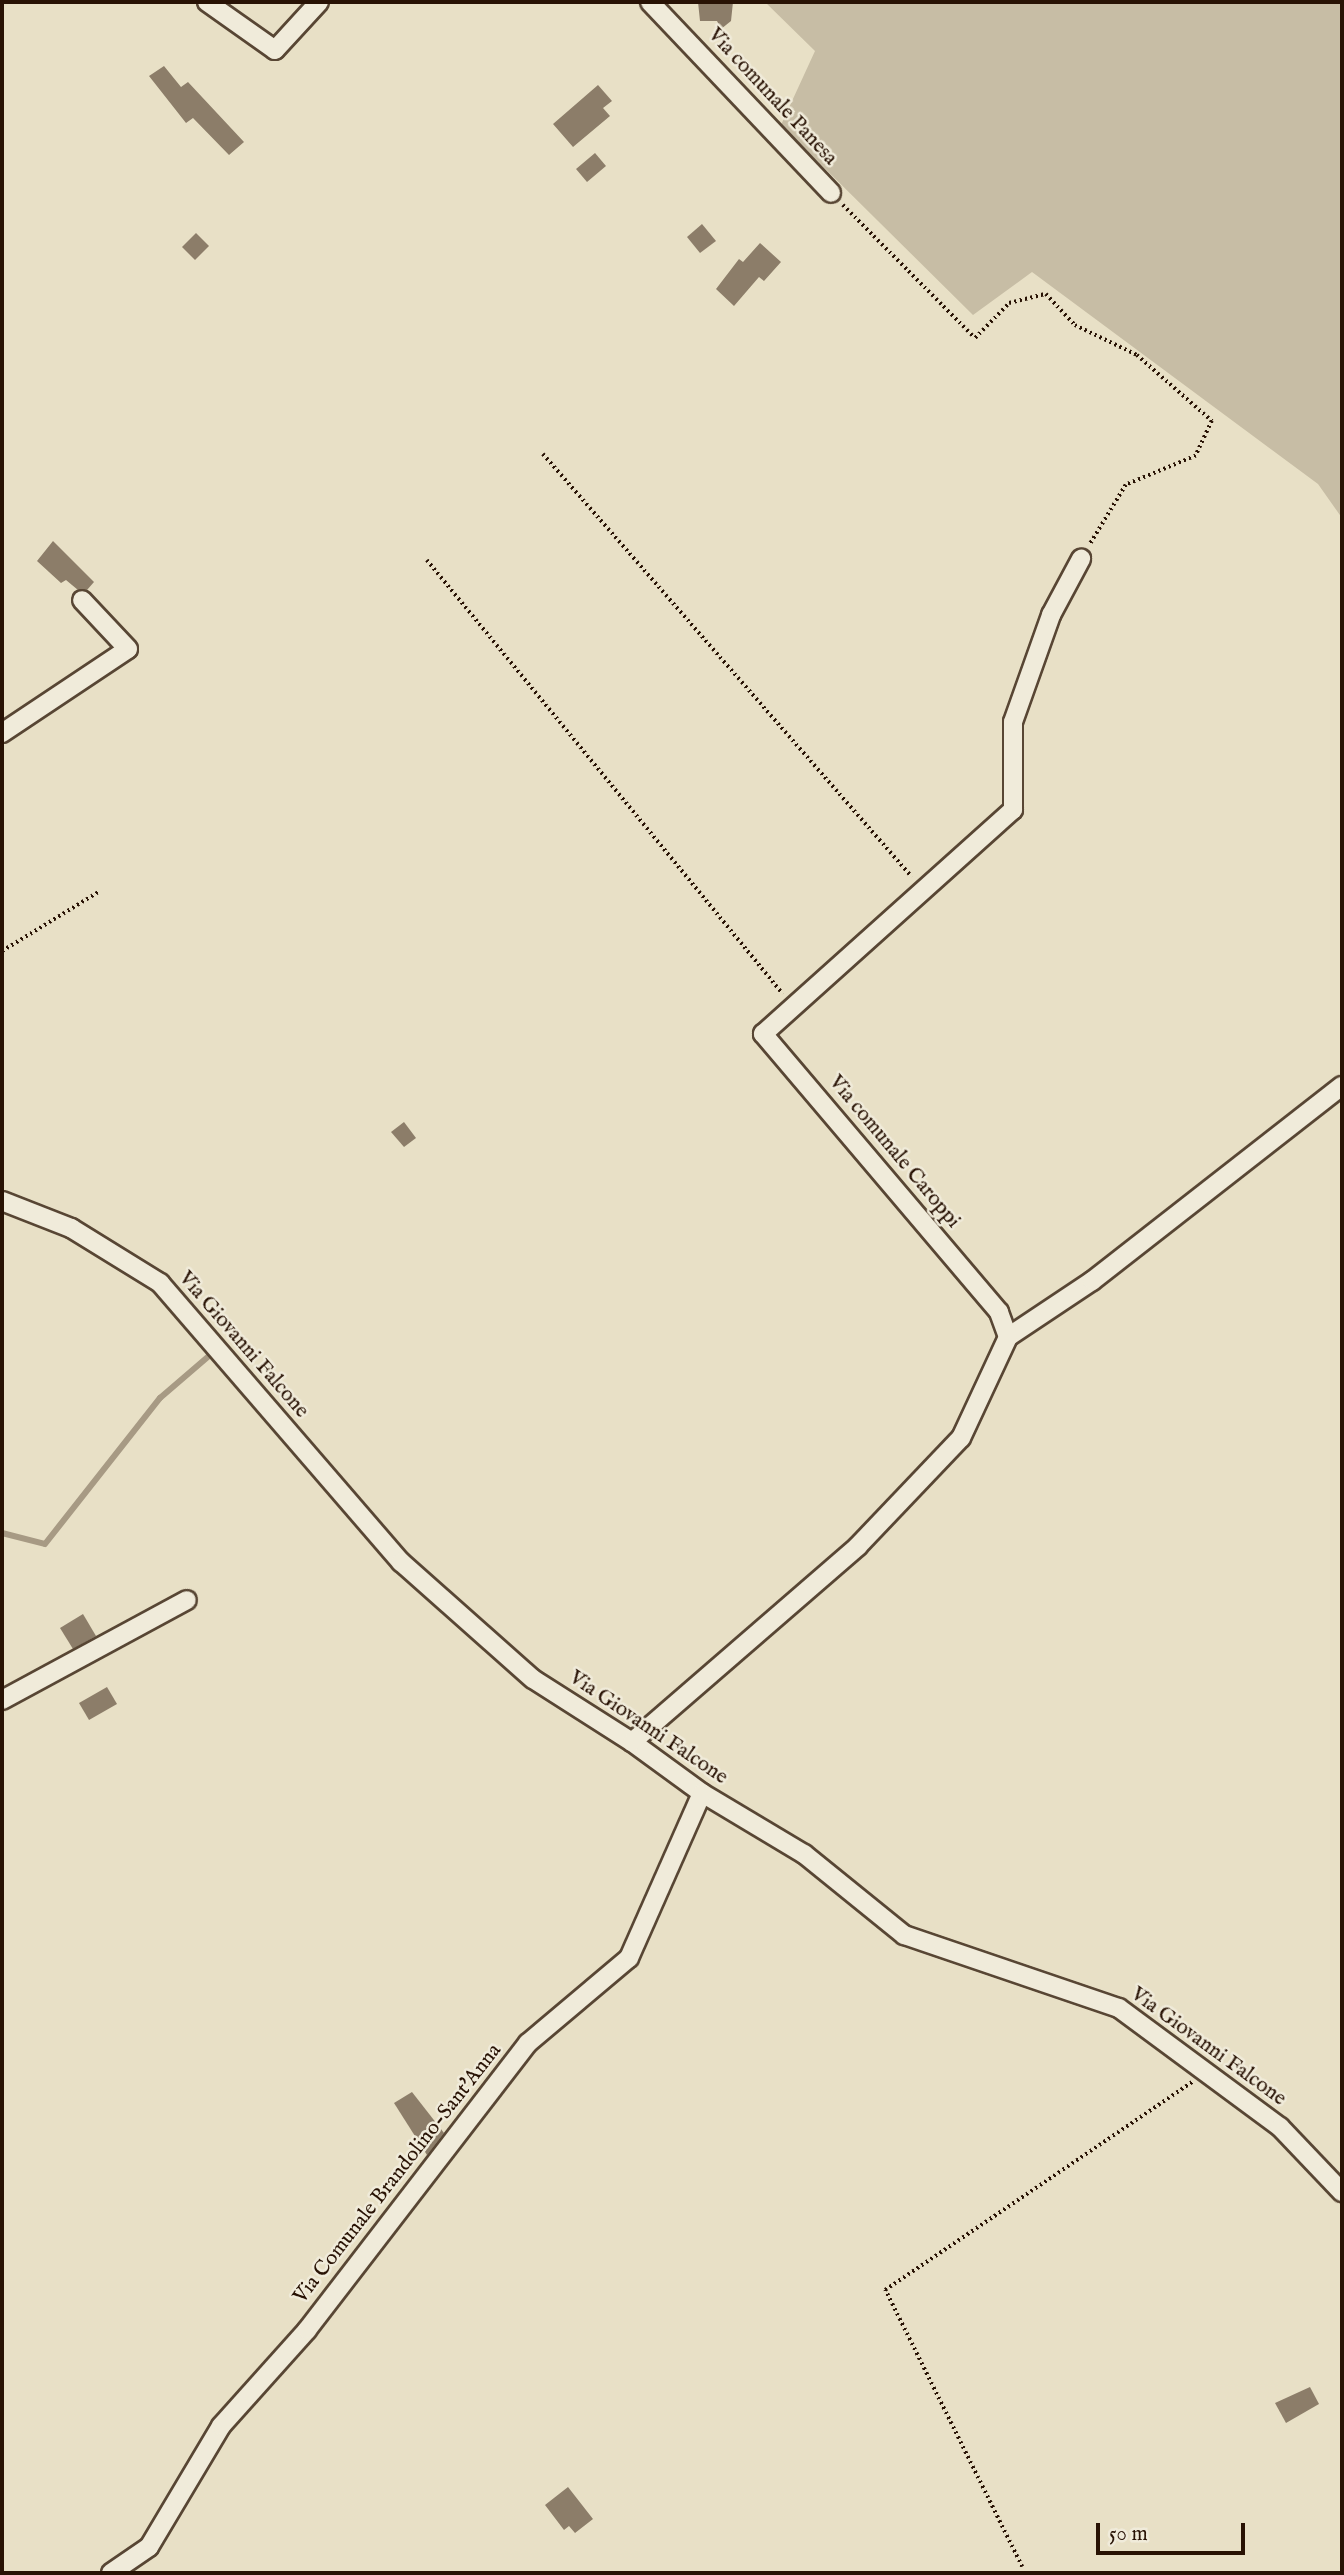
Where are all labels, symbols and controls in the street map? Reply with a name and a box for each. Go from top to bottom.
street label: Via comunale Panesa [702,23,842,171]
street label: Via comunale Caroppi [823,1070,965,1234]
street label: Via Giovanni Falcone [172,1267,314,1423]
street label: Via Giovanni Falcone [564,1666,732,1790]
street label: Via Giovanni Falcone [1125,1982,1291,2112]
street label: Via Comunale Brandolino-Sant'Anna [289,2039,507,2309]
scale bar [1099,2508,1248,2552]
text: 50 m [1109,2521,1148,2548]

